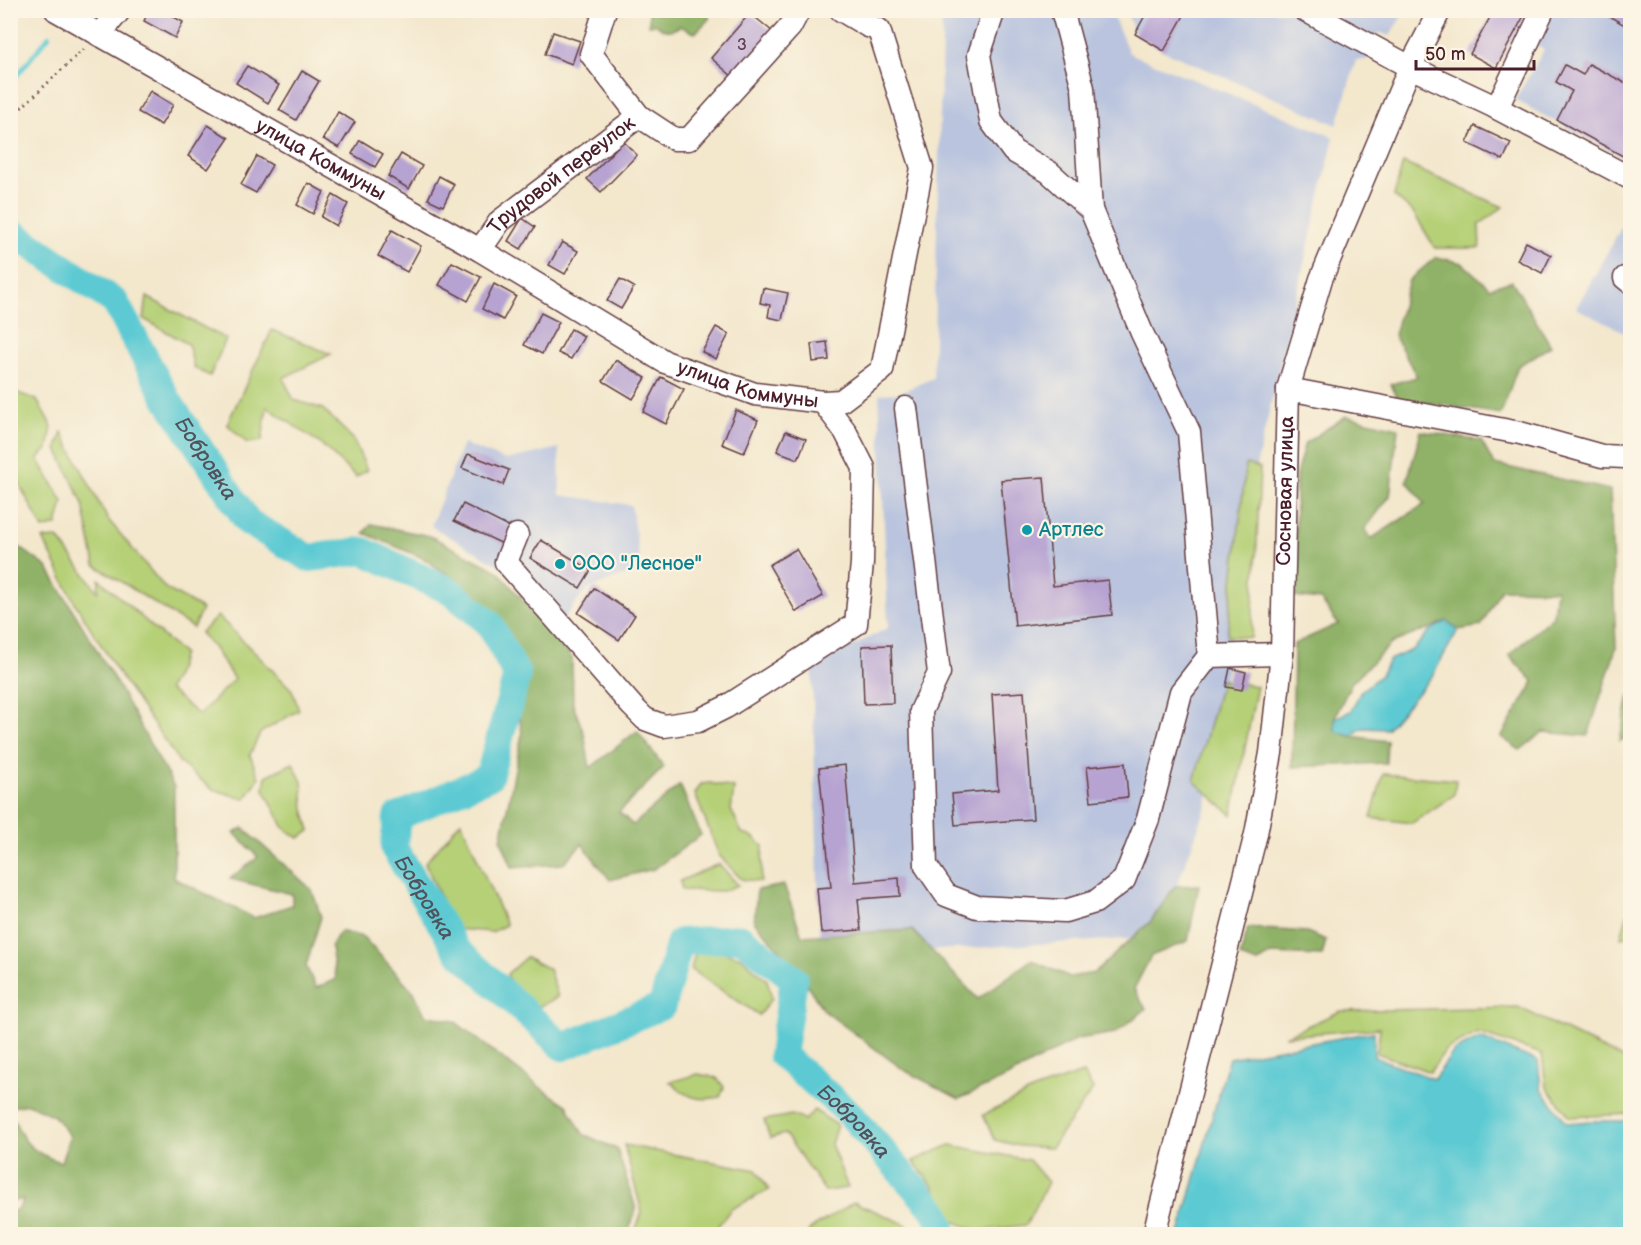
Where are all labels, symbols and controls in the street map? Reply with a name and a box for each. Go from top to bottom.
scale bar [1416,33,1534,71]
house number: 3 [737,36,747,55]
text: 50 m [1425,44,1466,65]
street label: Трудовой переулок [483,111,640,238]
street label: улица Коммуны [251,113,390,206]
street label: улица Коммуны [674,355,820,413]
water label: Бобровка [170,412,243,505]
street label: Сосновая улица [1272,415,1299,566]
place label: Артлес [1038,518,1104,542]
marker: Артлес [1020,523,1034,537]
place label: ООО "Лесное" [572,552,702,576]
marker: ООО "Лесное" [553,557,567,571]
water label: Бобровка [389,851,460,944]
water label: Бобровка [812,1079,896,1164]

